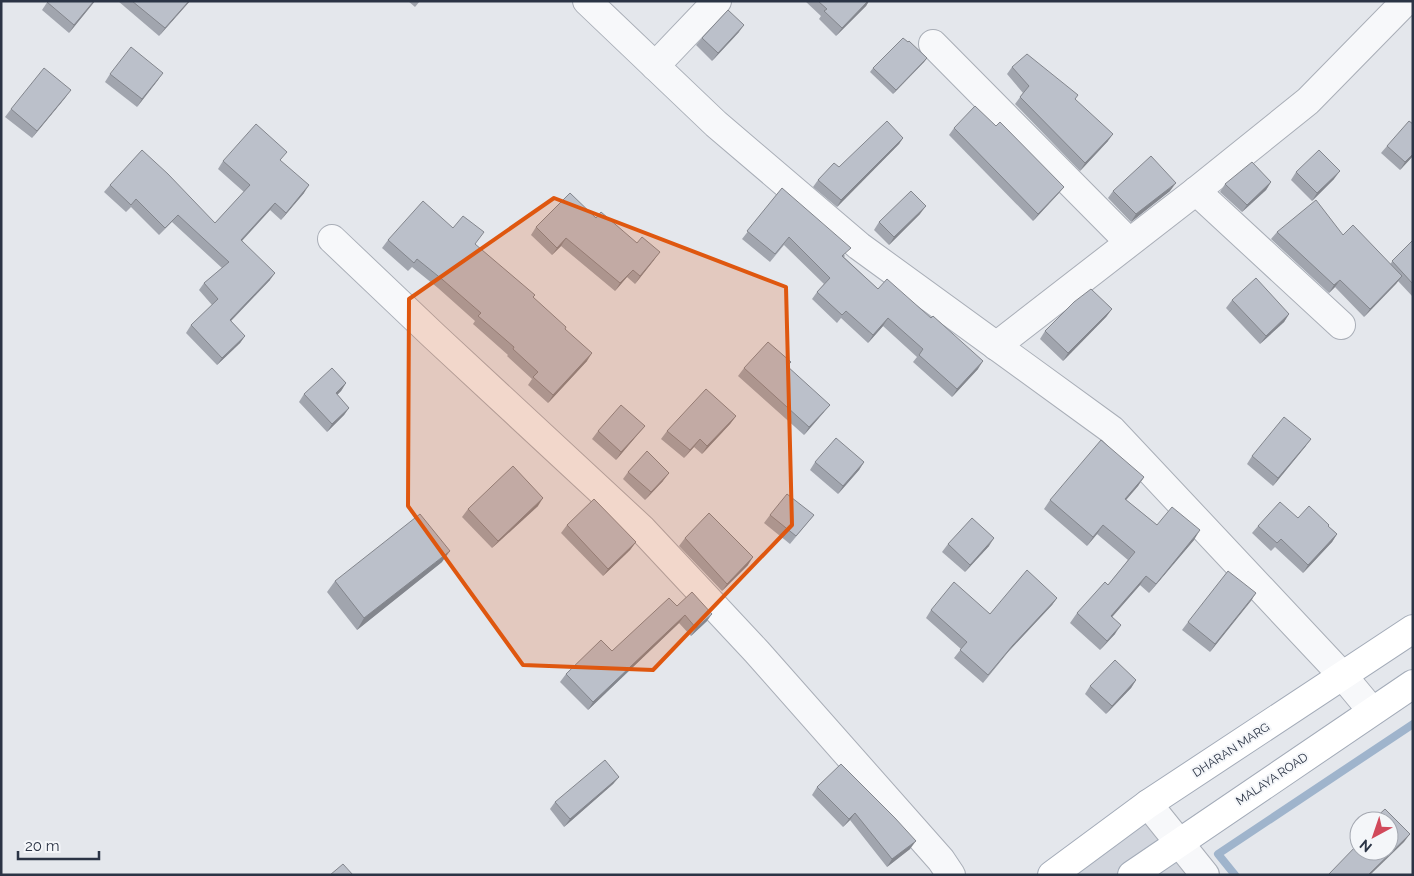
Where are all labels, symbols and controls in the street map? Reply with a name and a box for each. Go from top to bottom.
street label: DHARAN MARG [1190,720,1272,780]
street label: MALAYA ROAD [1233,750,1311,808]
north arrow [1349,811,1399,861]
scale bar [18,828,99,860]
text: N [1356,836,1375,856]
text: 20 m [25,837,60,855]

